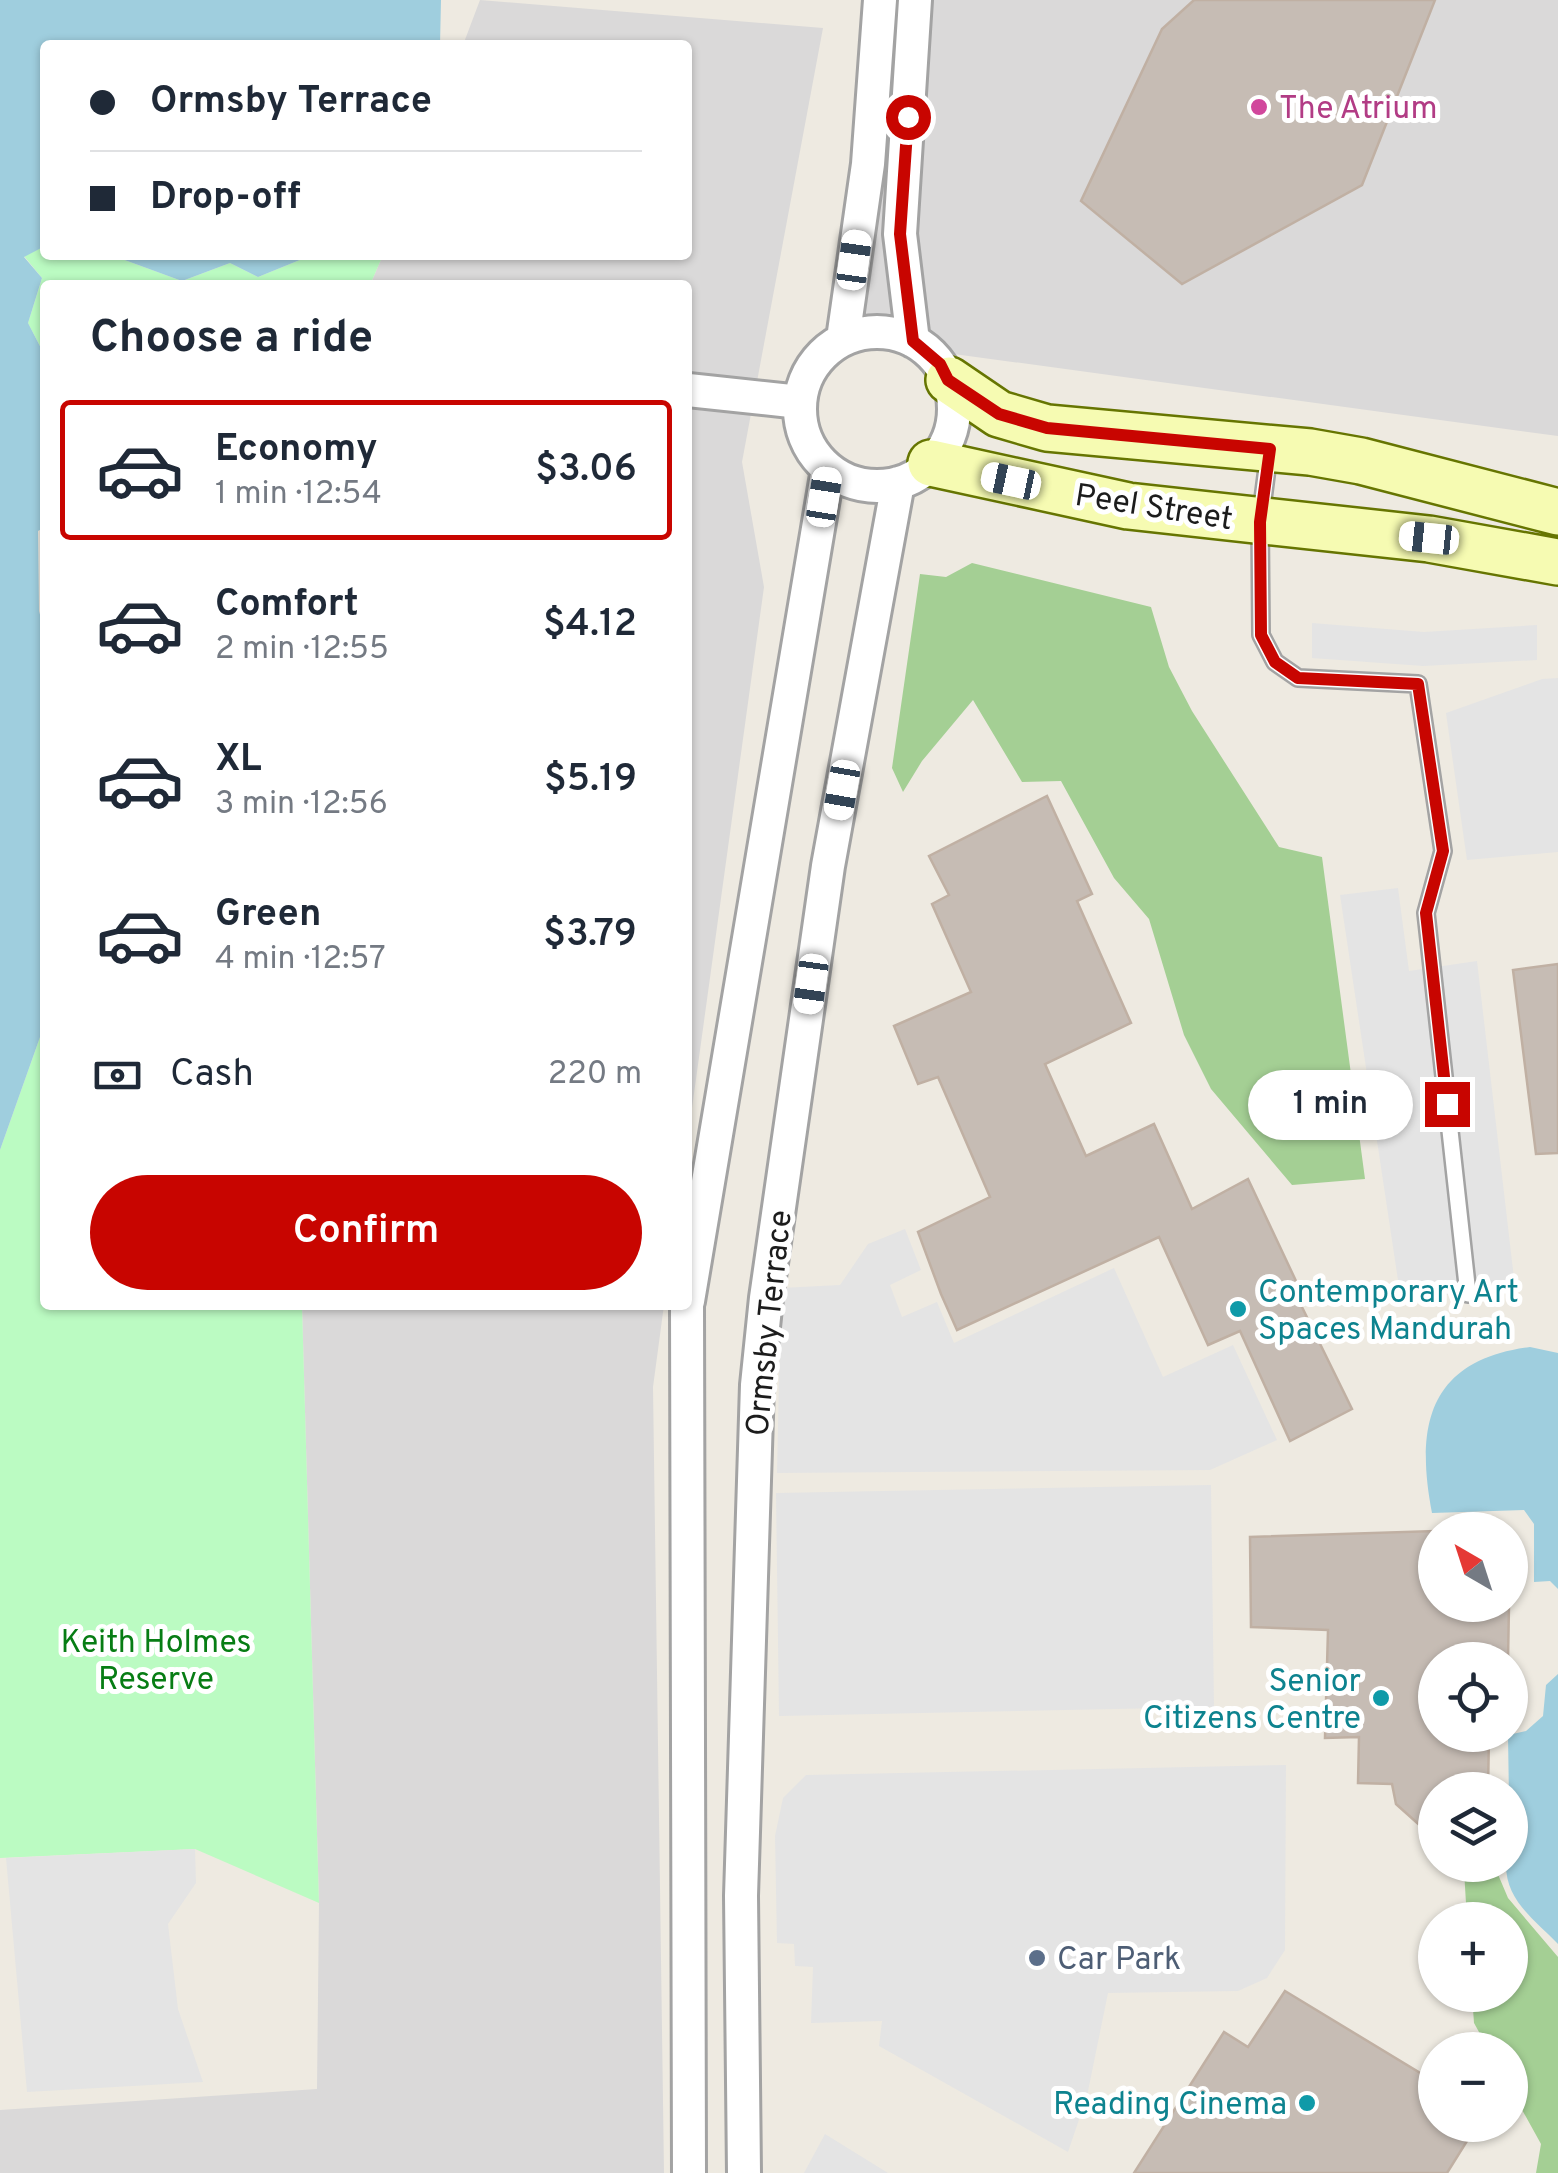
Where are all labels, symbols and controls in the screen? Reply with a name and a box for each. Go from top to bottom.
text: Ormsby Terrace [150,78,432,127]
place label: The Atrium [1279,90,1438,130]
route start [886,95,931,140]
marker: The Atrium [1248,96,1270,118]
text: Drop-off [150,174,301,223]
car [835,228,873,292]
text: Choose a ride [90,311,373,368]
icon: car [95,425,185,515]
text: Economy [215,426,377,475]
text: $3.06 [535,446,637,495]
car [979,460,1043,502]
car [804,465,844,529]
text: 1 min · 12:54 [215,475,382,515]
street label: Peel Street [1072,477,1235,541]
car [1398,520,1460,556]
icon: car [95,580,185,670]
text: Comfort [215,581,359,630]
text: $4.12 [543,601,637,650]
text: 2 min · 12:55 [215,630,389,670]
icon: car [95,735,185,825]
text: XL [215,736,262,785]
text: $5.19 [544,756,637,805]
car [822,758,862,822]
text: 3 min · 12:56 [215,785,388,825]
icon: car [95,890,185,980]
text: Green [215,891,321,940]
text: $3.79 [543,911,637,960]
text: 4 min · 12:57 [215,940,386,980]
car [792,952,830,1016]
icon: cash [90,1048,145,1103]
text: Cash [170,1051,254,1100]
text: 220 m [548,1055,642,1095]
callout: 1 min [1247,1069,1412,1139]
route end [1425,1082,1470,1127]
text: 1 min [1293,1085,1368,1125]
button: Confirm [90,1175,642,1290]
street label: Ormsby Terrace [739,1208,803,1438]
place label: Contemporary Art Spaces Mandurah [1258,1274,1519,1351]
marker: Contemporary Art Spaces Mandurah [1227,1298,1249,1320]
north arrow [1418,1512,1528,1622]
map controls [1418,1512,1528,2142]
park label: Keith Holmes Reserve [61,1624,251,1701]
button: locate [1418,1642,1528,1752]
place label: Senior Citizens Centre [1143,1663,1361,1740]
marker: Senior Citizens Centre [1370,1687,1392,1709]
button: layers [1418,1772,1528,1882]
button: + [1418,1902,1528,2012]
place label: Car Park [1057,1941,1181,1981]
marker: Car Park [1026,1947,1048,1969]
button: − [1418,2032,1528,2142]
place label: Reading Cinema [1053,2086,1287,2126]
marker: Reading Cinema [1296,2092,1318,2114]

